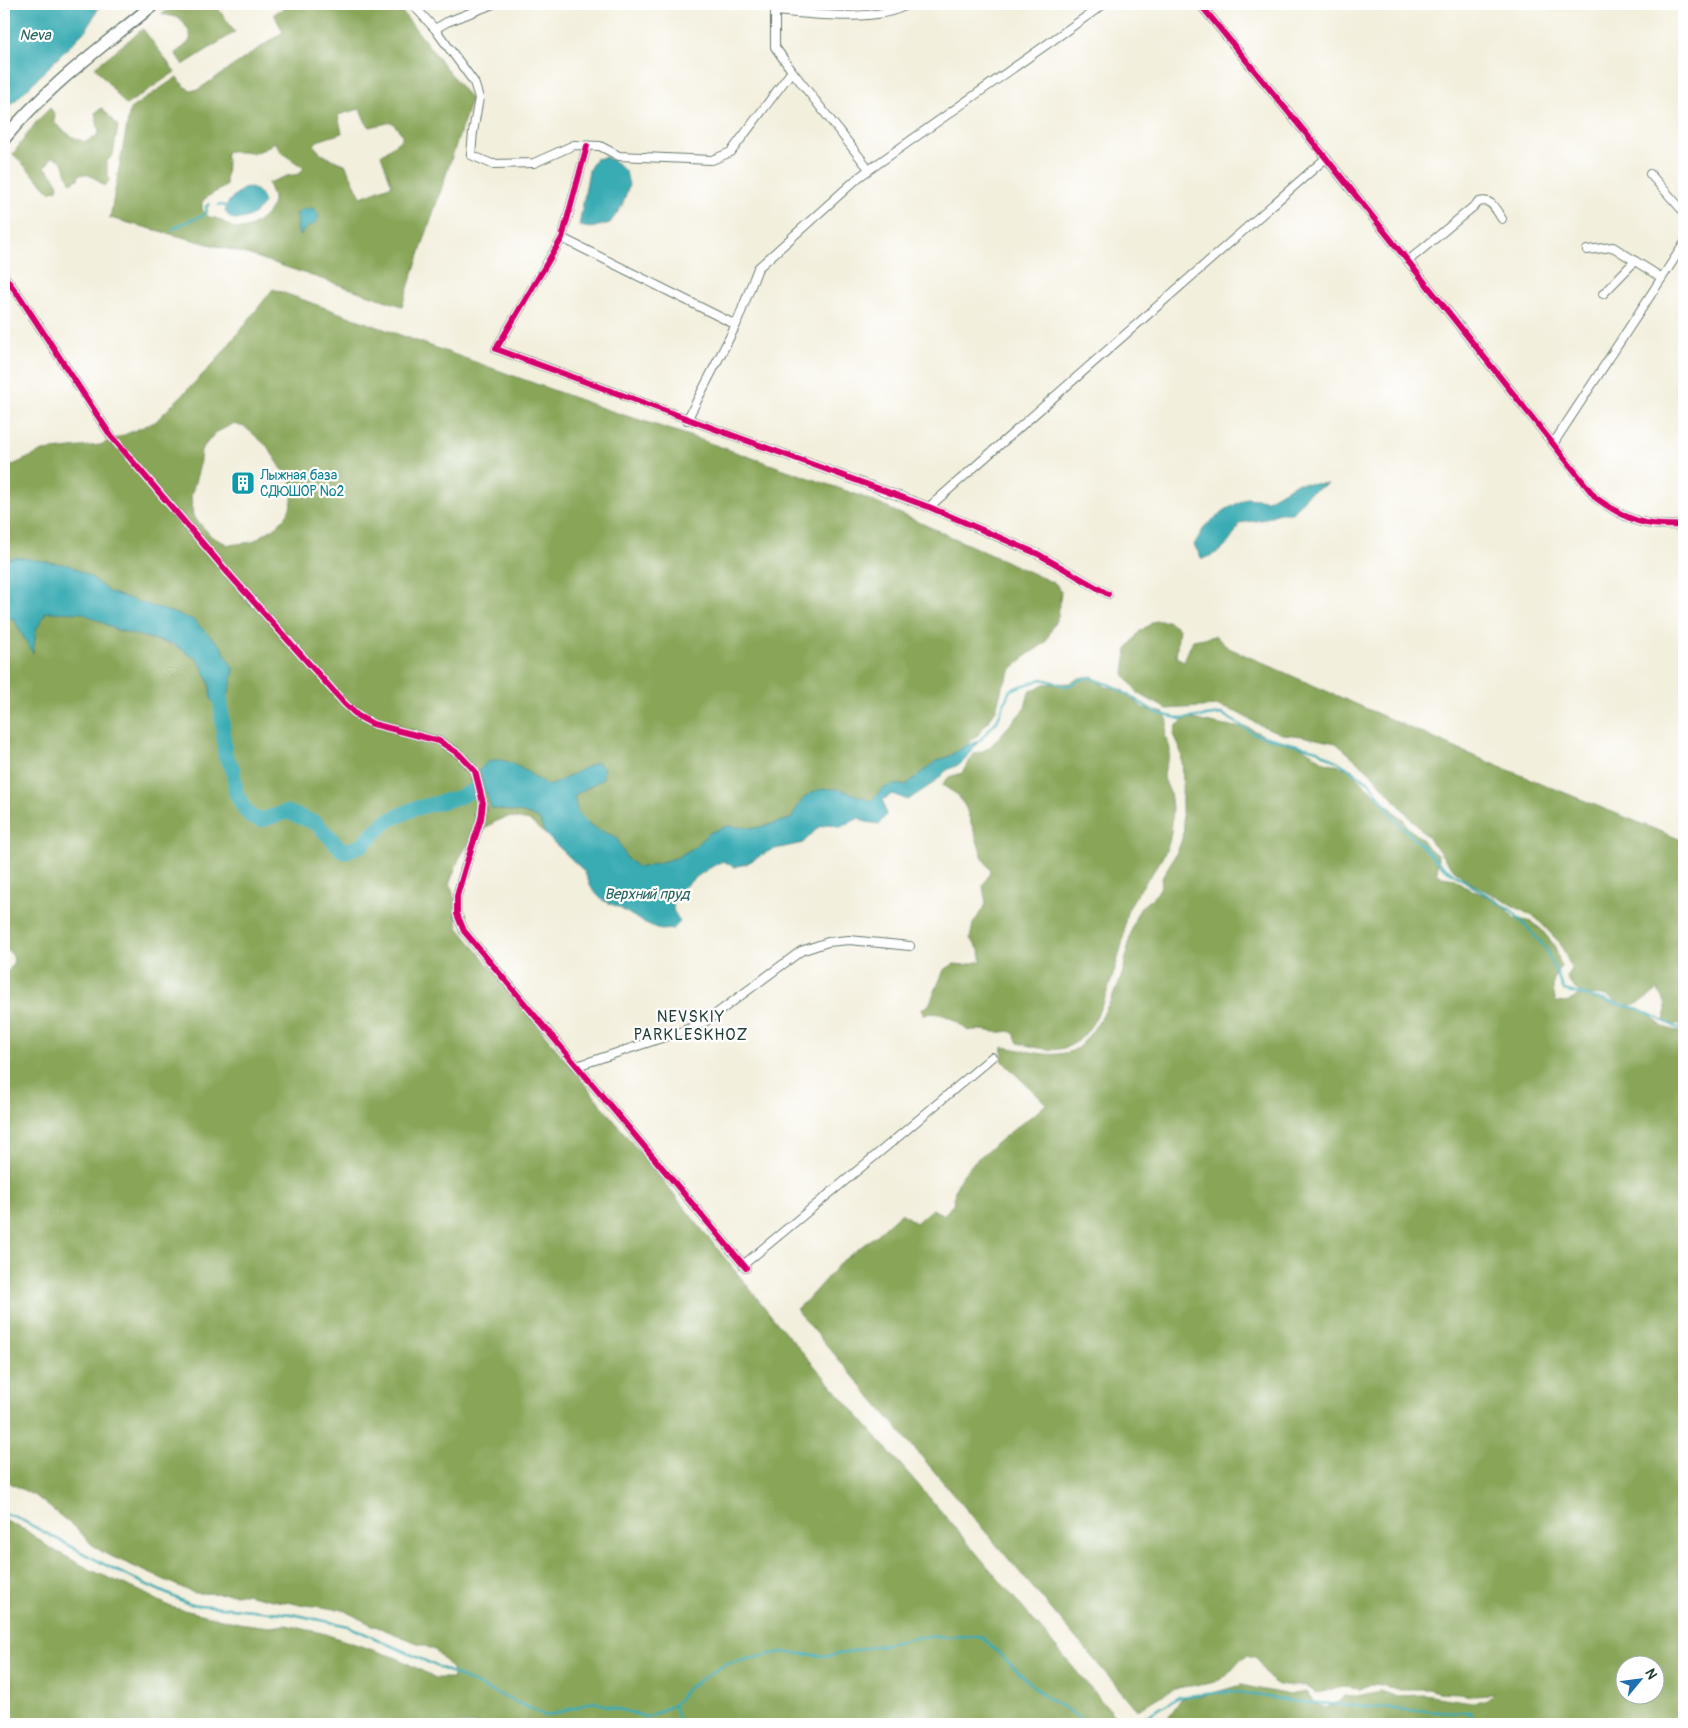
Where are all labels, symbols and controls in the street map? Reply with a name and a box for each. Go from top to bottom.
water label: Neva [19,26,52,45]
place label: Лыжная база СДЮШОР №2 [259,467,344,500]
building icon: Лыжная база СДЮШОР №2 [230,470,256,496]
water label: Верхний пруд [604,885,692,904]
district label: NEVSKIY PARKLESKHOZ [634,1007,748,1045]
north arrow [1616,1656,1666,1706]
text: N [1641,1666,1661,1682]

